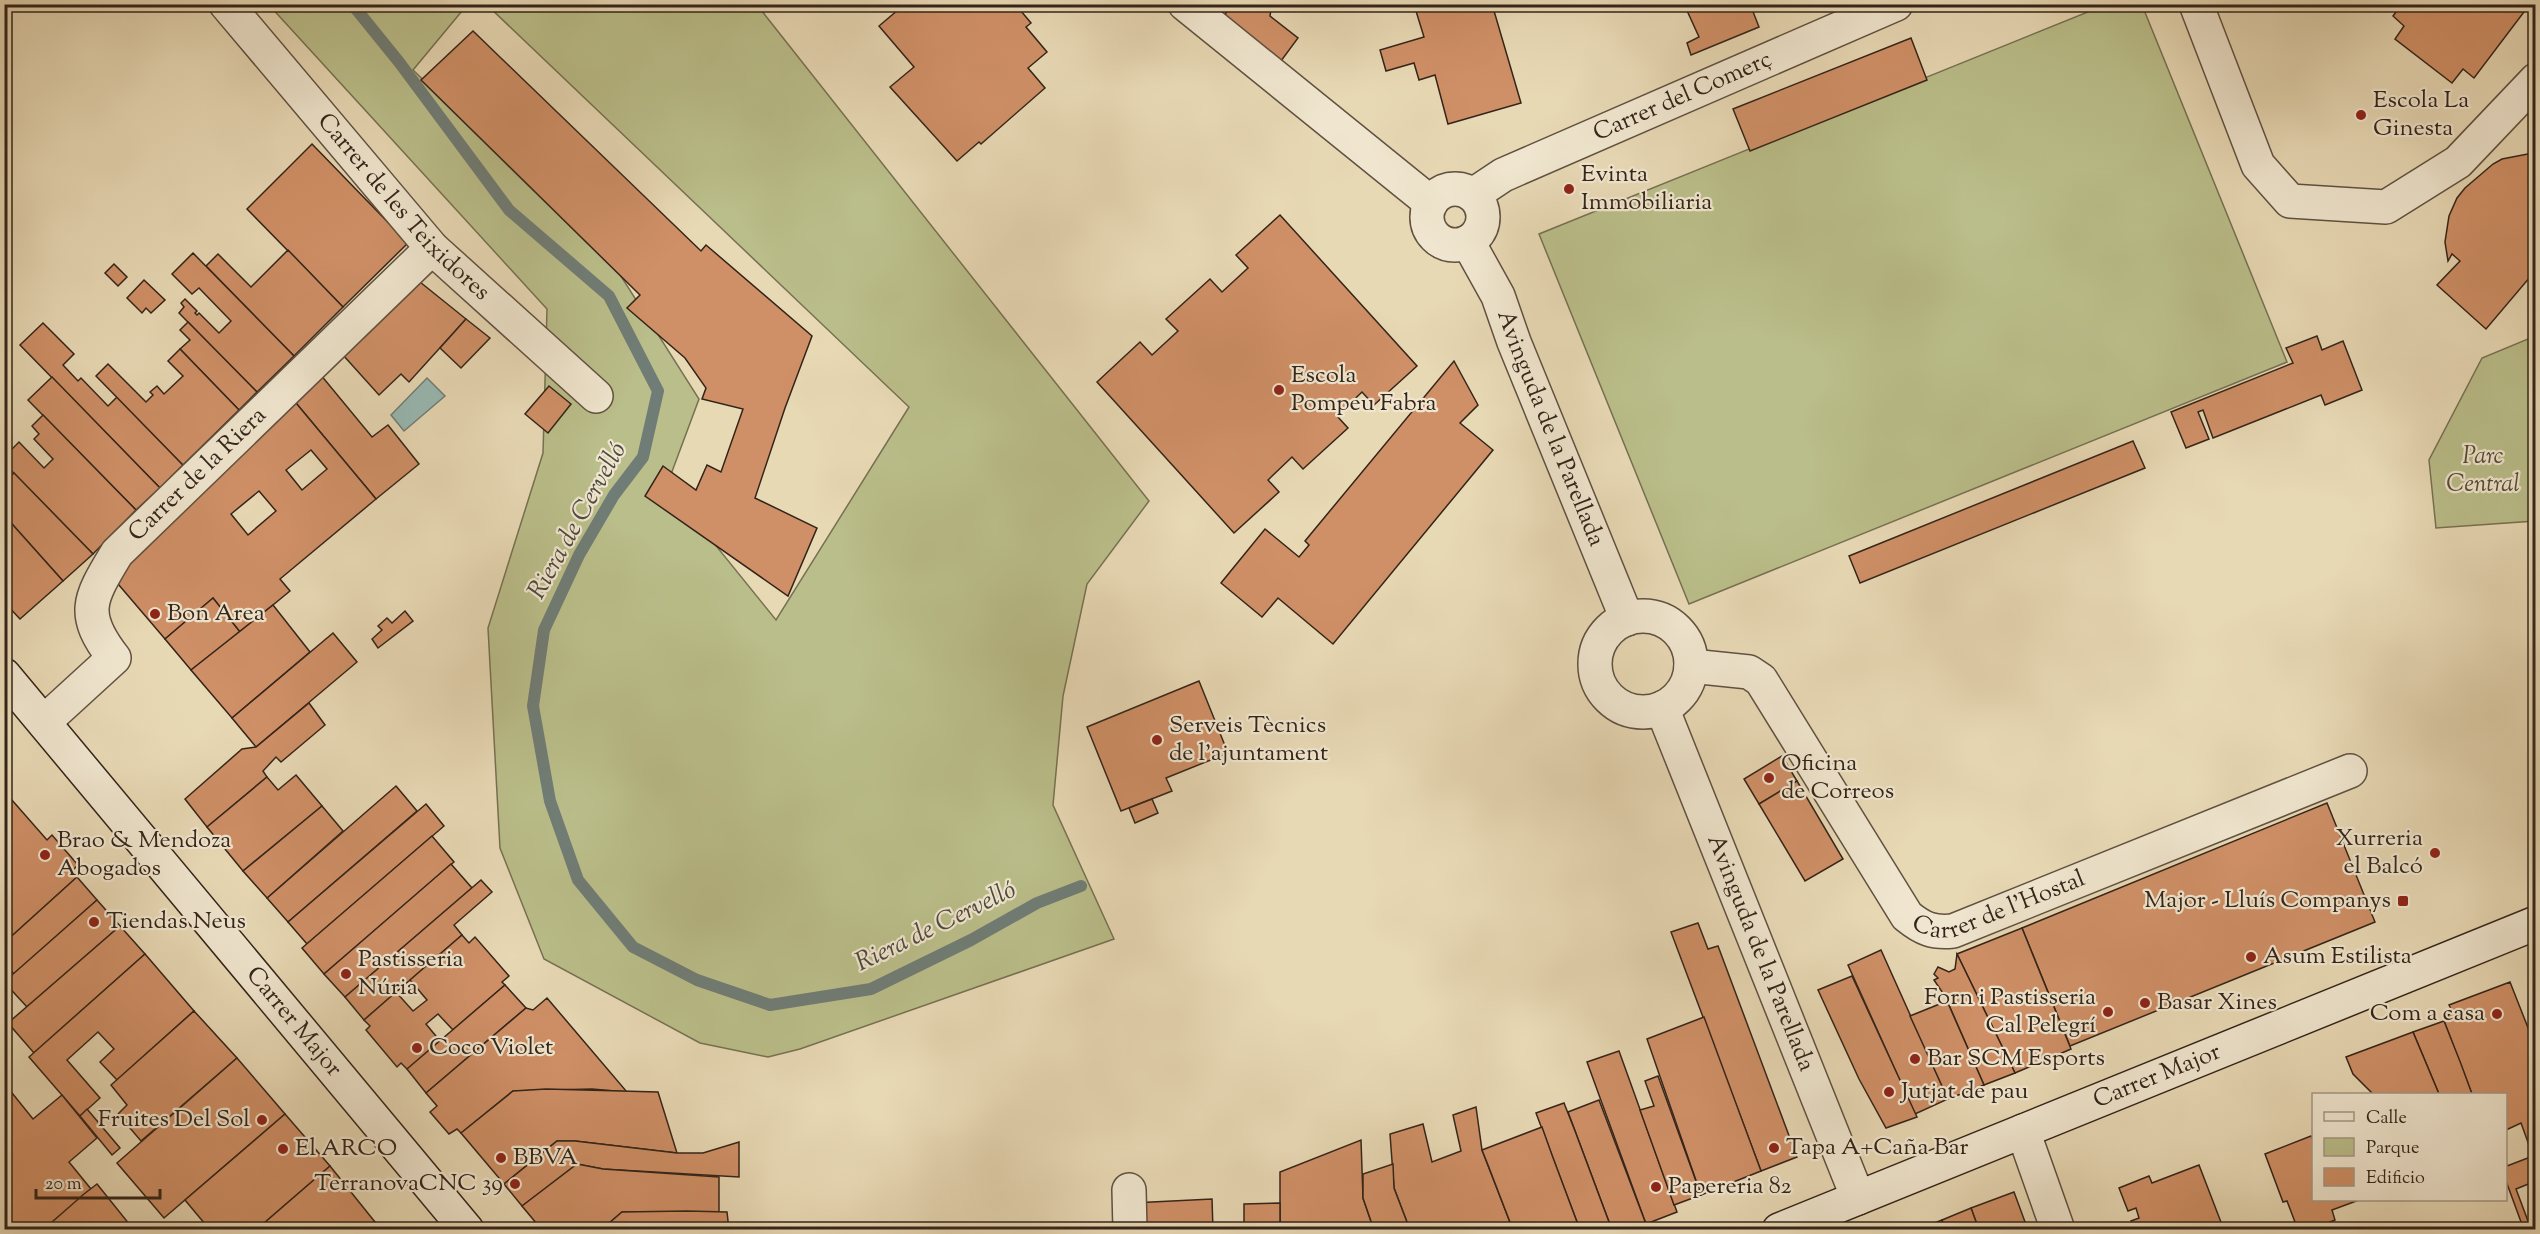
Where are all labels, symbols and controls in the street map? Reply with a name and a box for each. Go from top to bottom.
street label: Carrer del Comerç [1588,43,1778,151]
place label: Escola La Ginesta [2373,84,2469,146]
street label: Carrer de les Teixidores [309,106,497,309]
marker: Escola La Ginesta [2354,108,2368,122]
place label: Evinta Immobiliaria [1581,158,1712,220]
marker: Evinta Immobiliaria [1562,182,1576,196]
street label: Avinguda de la Parellada [1487,306,1613,552]
place label: Escola Pompeu Fabra [1291,359,1437,421]
marker: Escola Pompeu Fabra [1272,383,1286,397]
street label: Carrer de la Riera [121,400,275,550]
water label: Riera de Cervelló [519,436,637,606]
park label: Parc Central [2446,440,2520,502]
place label: Bon Area [167,597,265,631]
marker: Bon Area [148,607,162,621]
place label: Serveis Tècnics de l'ajuntament [1169,709,1328,771]
marker: Serveis Tècnics de l'ajuntament [1150,733,1164,747]
place label: Oficina de Correos [1781,747,1894,809]
marker: Oficina de Correos [1762,771,1776,785]
place label: Xurreria el Balcó [2336,822,2423,884]
place label: Brao & Mendoza Abogados [57,824,231,886]
street label: Avinguda de la Parellada [1697,830,1823,1077]
marker: Xurreria el Balcó [2428,846,2442,860]
marker: Brao & Mendoza Abogados [38,848,52,862]
street label: Carrer de l'Hostal [1905,862,2091,949]
water label: Riera de Cervelló [849,872,1023,982]
place label: Major - Lluís Companys [2144,884,2391,918]
marker: Major - Lluís Companys [2396,894,2410,908]
place label: Tiendas Neus [106,905,246,939]
marker: Tiendas Neus [87,915,101,929]
place label: Asum Estilista [2263,940,2412,974]
place label: Pastisseria Núria [358,943,464,1005]
marker: Asum Estilista [2244,950,2258,964]
street label: Carrer Major [237,959,350,1085]
marker: Pastisseria Núria [339,967,353,981]
place label: Forn i Pastisseria Cal Pelegrí [1924,981,2096,1043]
place label: Basar Xines [2157,986,2277,1020]
marker: Basar Xines [2138,996,2152,1010]
place label: Com a casa [2370,997,2485,1031]
marker: Forn i Pastisseria Cal Pelegrí [2101,1005,2115,1019]
marker: Com a casa [2490,1007,2504,1021]
place label: Coco Violet [429,1031,553,1065]
street label: Carrer Major [2088,1036,2226,1118]
marker: Coco Violet [410,1041,424,1055]
place label: Bar SCM Esports [1927,1042,2105,1076]
marker: Bar SCM Esports [1908,1052,1922,1066]
place label: Jutjat de pau [1899,1075,2029,1109]
marker: Jutjat de pau [1882,1085,1896,1099]
legend [2312,1093,2507,1201]
place label: Fruites Del Sol [98,1103,250,1137]
text: Calle [2366,1106,2407,1132]
marker: Fruites Del Sol [255,1113,269,1127]
place label: Tapa A+Caña Bar [1786,1131,1969,1165]
place label: El ARCO [295,1132,397,1166]
text: Parque [2366,1136,2419,1162]
place label: BBVA [513,1141,579,1175]
marker: Tapa A+Caña Bar [1767,1141,1781,1155]
marker: El ARCO [276,1142,290,1156]
marker: BBVA [494,1151,508,1165]
scale bar [36,1162,160,1200]
text: Edificio [2366,1166,2425,1192]
place label: TerranovaCNC 39 [314,1167,503,1201]
place label: Papereria 82 [1668,1170,1792,1204]
text: 20 m [45,1172,82,1198]
marker: TerranovaCNC 39 [508,1177,522,1191]
marker: Papereria 82 [1649,1180,1663,1194]

